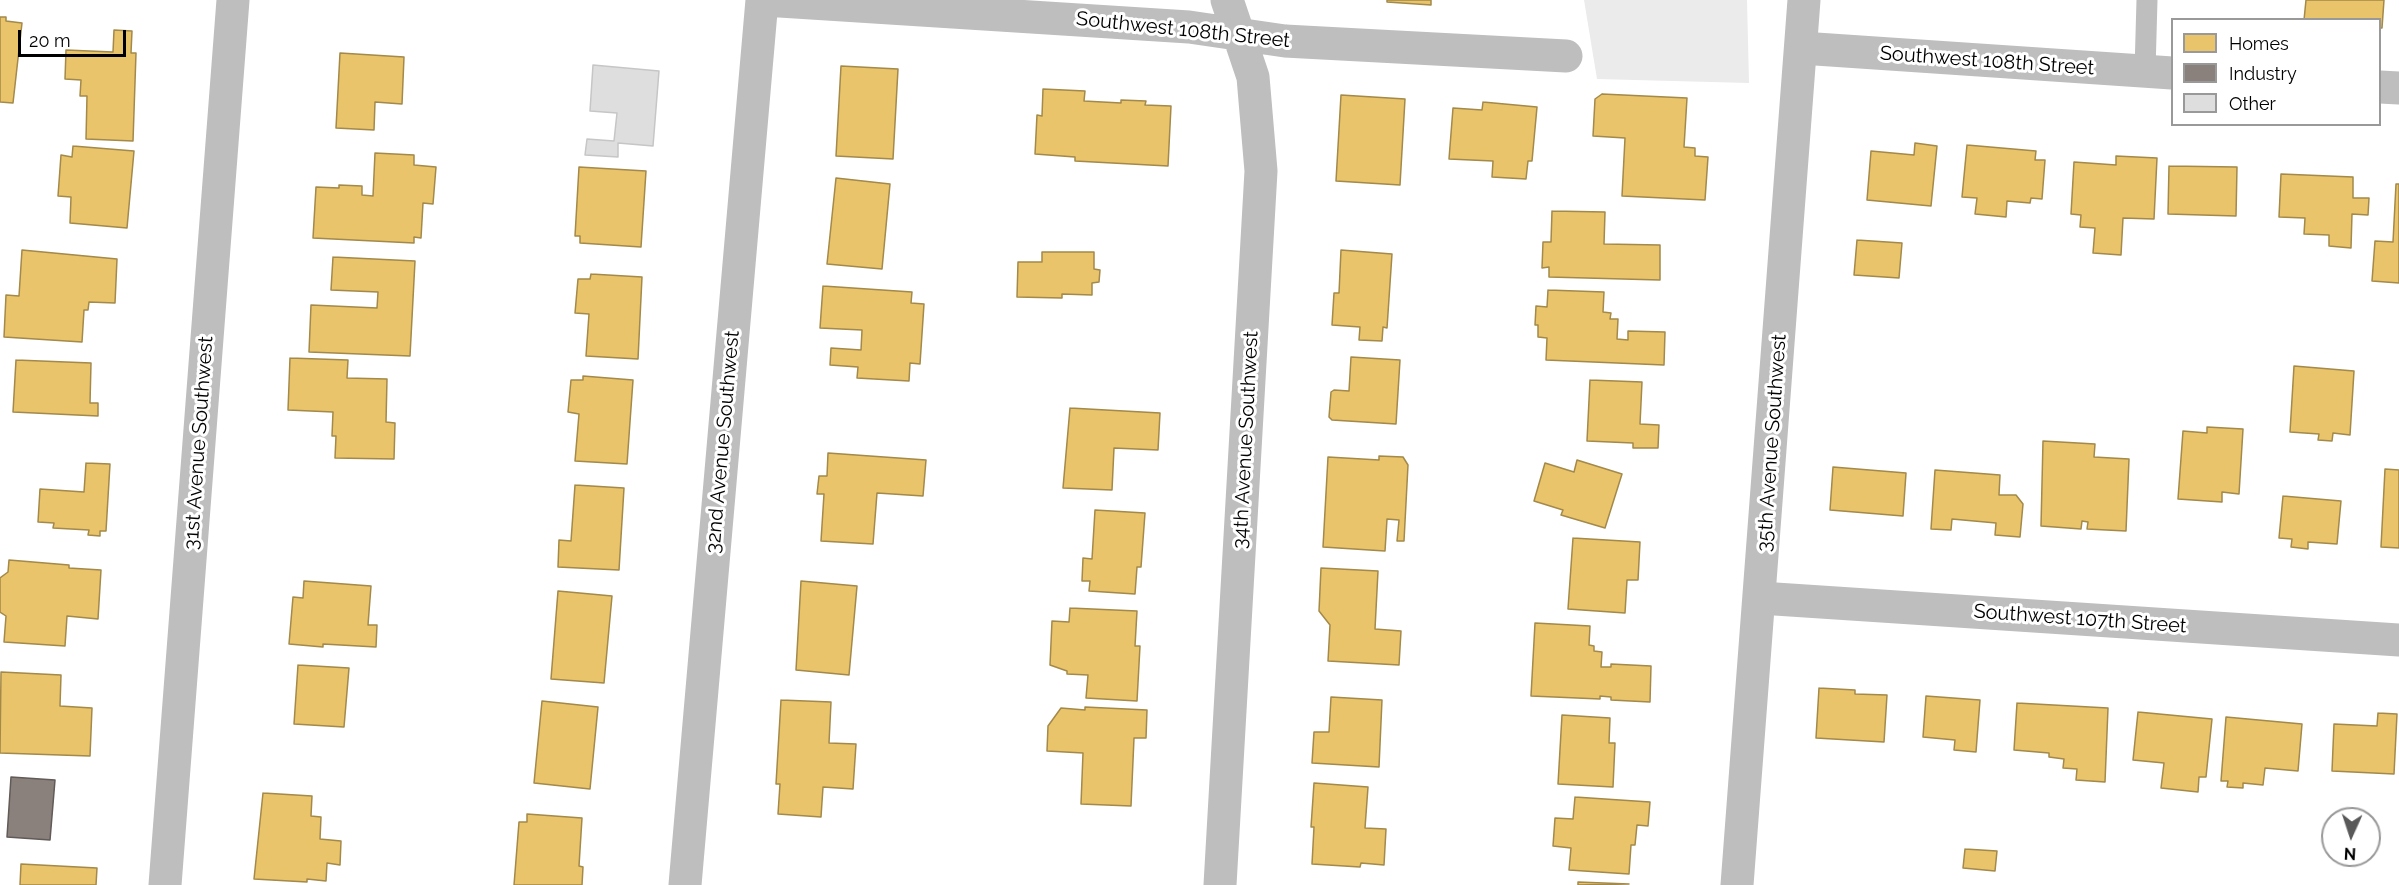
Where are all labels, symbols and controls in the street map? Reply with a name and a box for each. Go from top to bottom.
street label: Southwest 108th Street [1075,7,1291,53]
scale bar [21,18,129,56]
legend [2171,18,2381,126]
text: 20 m [29,30,71,51]
text: Homes [2229,33,2289,54]
street label: Southwest 108th Street [1879,42,2095,80]
text: Industry [2229,63,2297,84]
text: Other [2229,93,2276,114]
street label: 32nd Avenue Southwest [701,330,745,554]
street label: 34th Avenue Southwest [1228,330,1264,550]
street label: 35th Avenue Southwest [1752,333,1792,553]
street label: 31st Avenue Southwest [180,335,218,551]
street label: Southwest 107th Street [1973,600,2187,638]
north arrow [2321,807,2381,867]
text: N [2344,844,2357,863]

